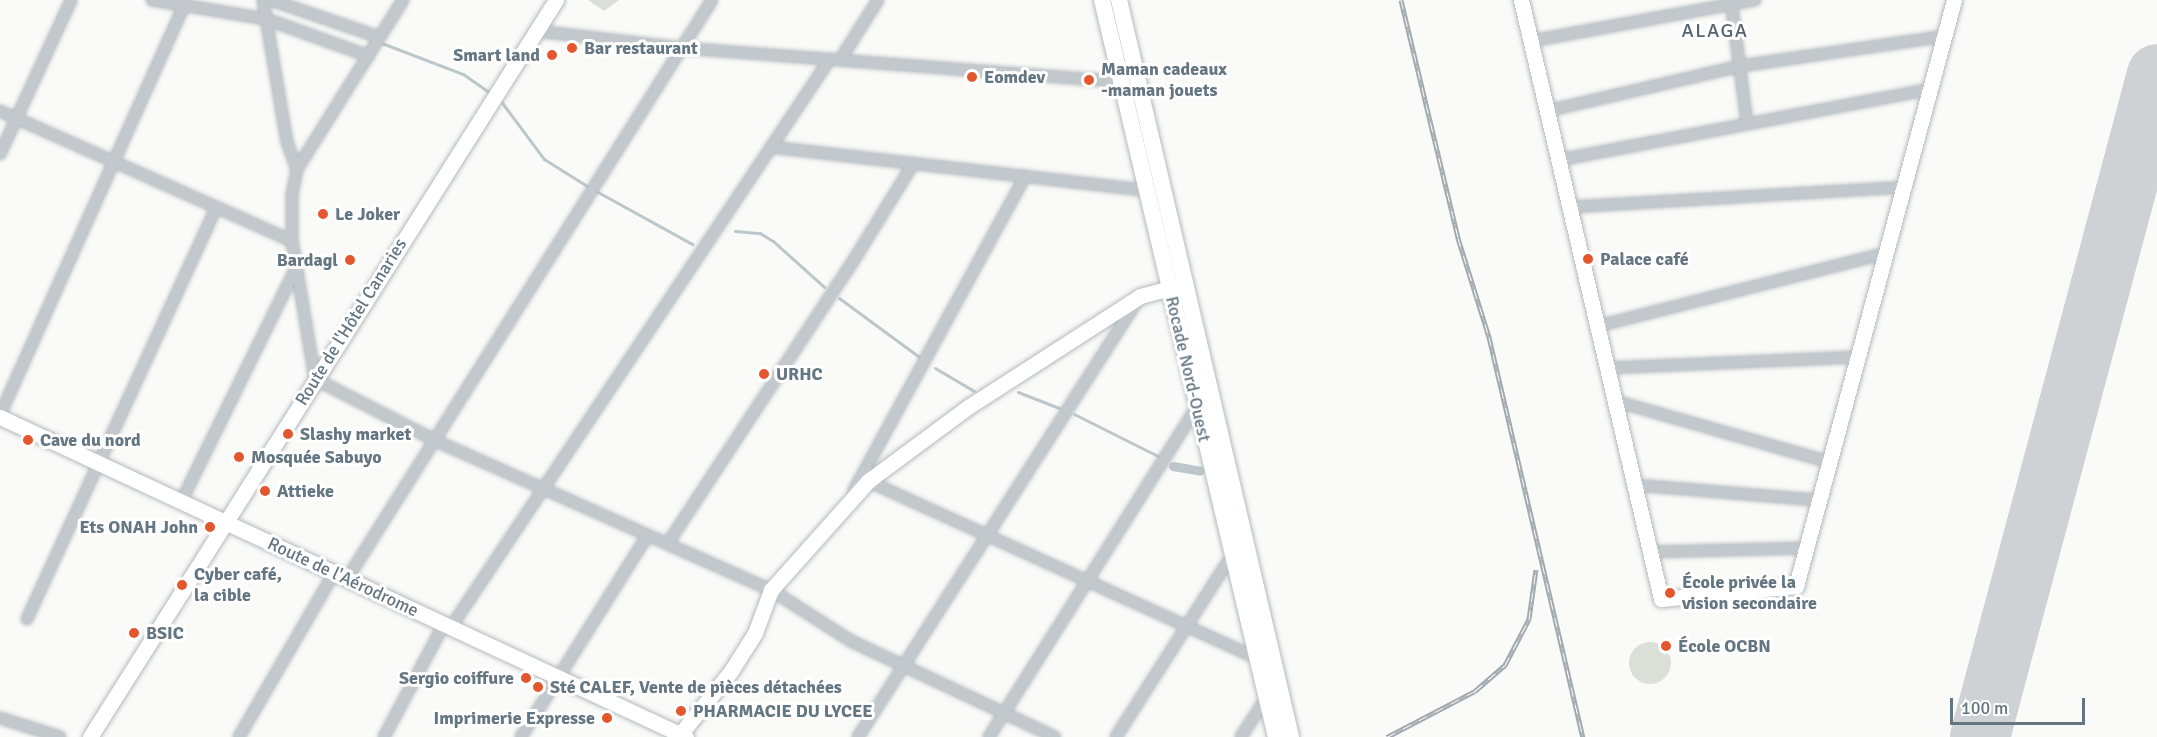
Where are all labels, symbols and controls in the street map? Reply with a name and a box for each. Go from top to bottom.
district label: ALAGA [1681,18,1749,42]
place label: Bar restaurant [584,37,698,59]
marker: Bar restaurant [565,41,579,55]
place label: Smart land [453,44,540,66]
marker: Smart land [545,48,559,62]
place label: Maman cadeaux -maman jouets [1101,59,1227,101]
place label: Eomdev [984,66,1045,88]
marker: Eomdev [965,70,979,84]
marker: Maman cadeaux -maman jouets [1082,73,1096,87]
place label: Le Joker [335,203,400,225]
marker: Le Joker [316,207,330,221]
street label: Route de l'Hôtel Canaries [291,234,411,410]
place label: Palace café [1600,248,1689,270]
place label: Bardagl [277,249,338,271]
marker: Palace café [1581,252,1595,266]
marker: Bardagl [343,253,357,267]
street label: Rocade Nord-Ouest [1161,294,1215,444]
place label: URHC [776,363,823,385]
marker: URHC [757,367,771,381]
place label: Slashy market [300,423,411,445]
marker: Slashy market [281,427,295,441]
place label: Cave du nord [40,429,141,451]
marker: Cave du nord [21,433,35,447]
place label: Mosquée Sabuyo [251,446,382,468]
marker: Mosquée Sabuyo [232,450,246,464]
place label: Attieke [277,480,334,502]
marker: Attieke [258,484,272,498]
place label: Ets ONAH John [79,516,198,538]
marker: Ets ONAH John [203,520,217,534]
street label: Route de l'Aérodrome [264,533,422,621]
place label: Cyber café, la cible [194,564,282,606]
place label: École privée la vision secondaire [1682,572,1817,614]
marker: Cyber café, la cible [175,578,189,592]
marker: École privée la vision secondaire [1663,586,1677,600]
place label: BSIC [146,622,184,644]
marker: BSIC [127,626,141,640]
place label: École OCBN [1678,635,1771,657]
marker: École OCBN [1659,639,1673,653]
place label: Sergio coiffure [399,667,514,689]
marker: Sergio coiffure [519,671,533,685]
place label: Sté CALEF, Vente de pièces détachées [550,676,842,698]
marker: Sté CALEF, Vente de pièces détachées [531,680,545,694]
scale bar [1953,686,2088,724]
text: 100 m [1961,697,2008,719]
place label: PHARMACIE DU LYCEE [693,700,873,722]
marker: PHARMACIE DU LYCEE [674,704,688,718]
place label: Imprimerie Expresse [434,707,595,729]
marker: Imprimerie Expresse [600,711,614,725]

